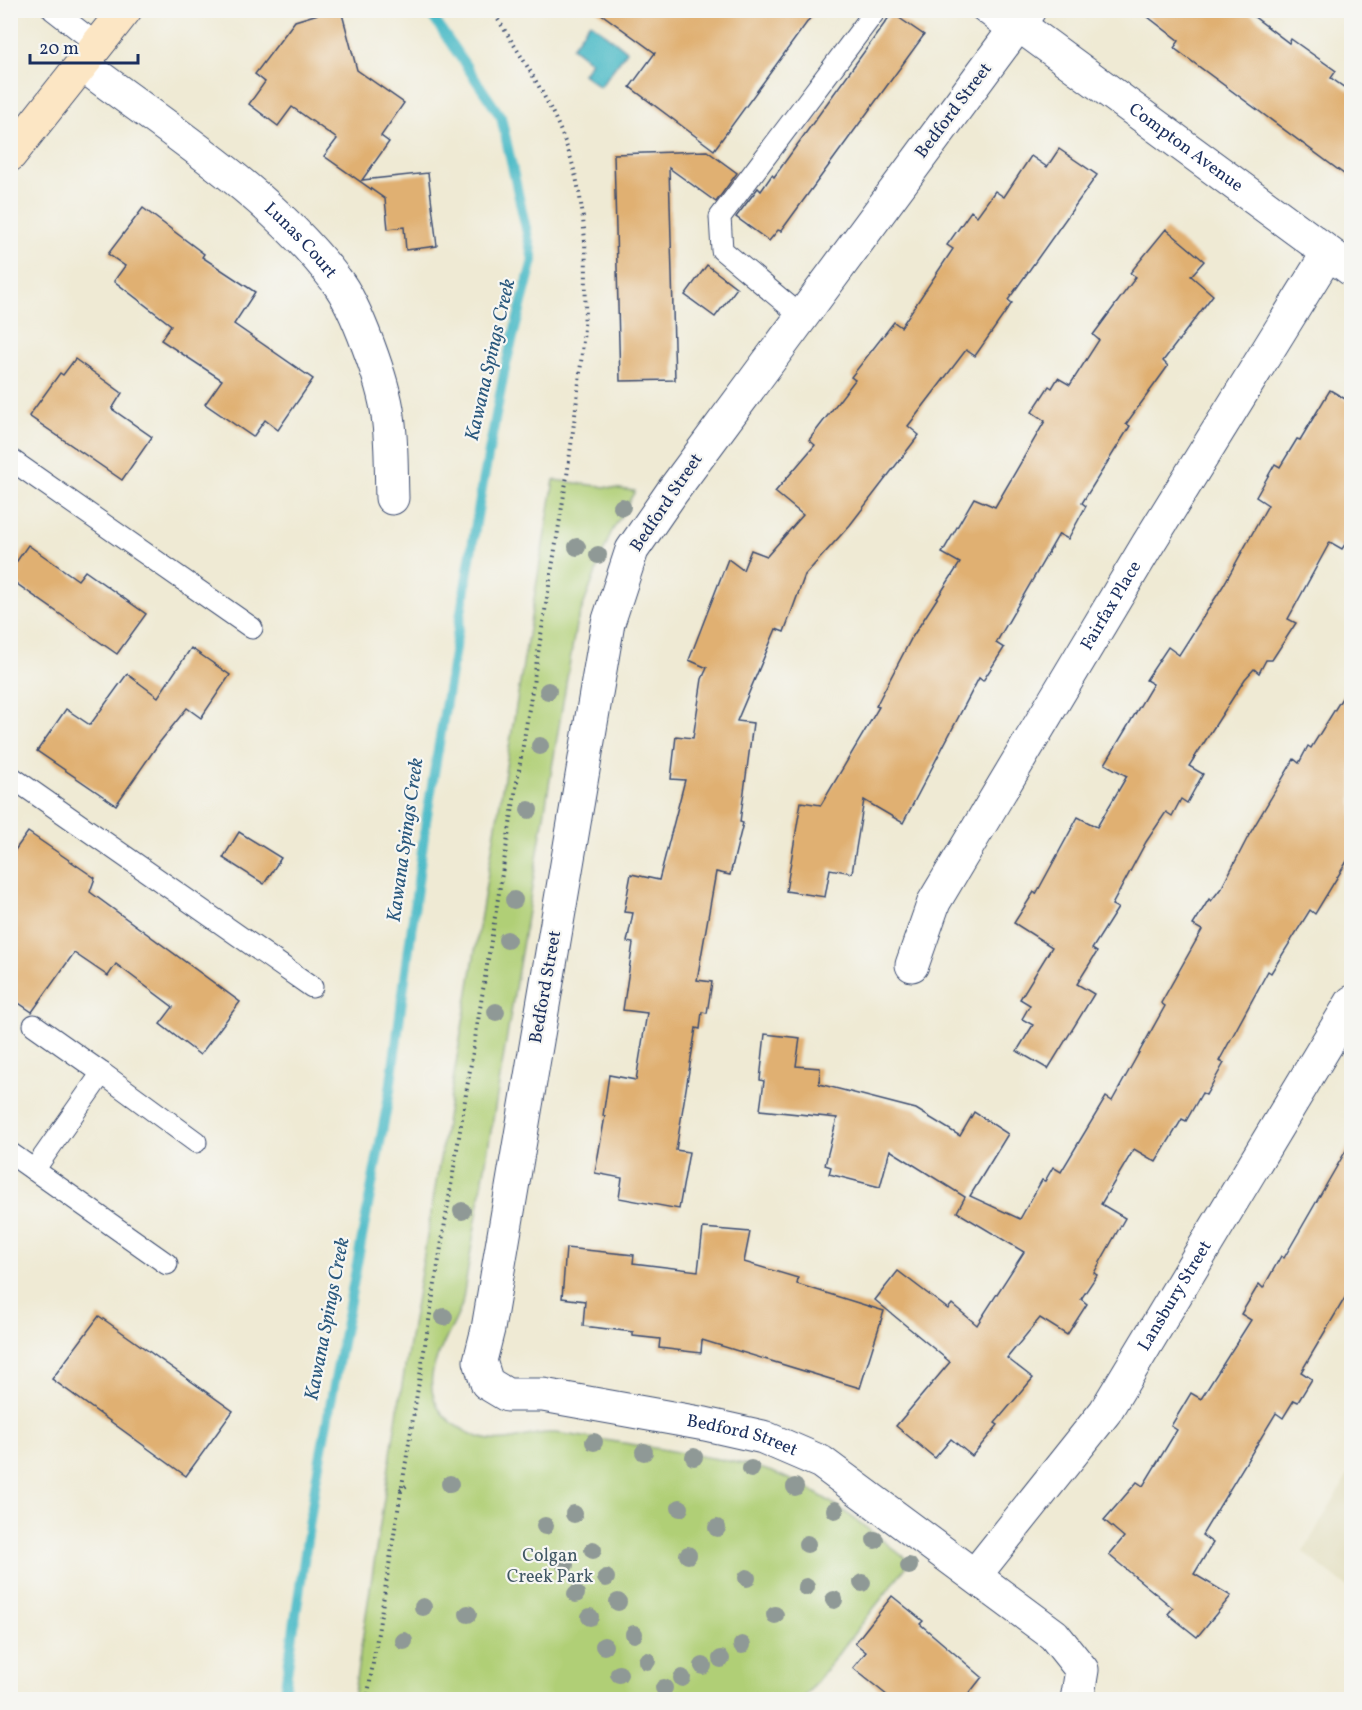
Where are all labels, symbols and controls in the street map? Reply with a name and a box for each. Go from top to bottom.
scale bar [30,27,138,65]
text: 20 m [39,37,79,62]
street label: Bedford Street [910,58,998,164]
street label: Compton Avenue [1123,97,1248,198]
street label: Lunas Court [258,197,343,284]
water label: Kawana Spings Creek [459,276,523,444]
street label: Bedford Street [625,449,709,557]
street label: Fairfax Place [1075,556,1148,655]
water label: Kawana Spings Creek [381,756,431,924]
street label: Bedford Street [524,929,568,1045]
water label: Kawana Spings Creek [298,1235,358,1403]
street label: Lansbury Street [1132,1236,1218,1356]
street label: Bedford Street [685,1408,801,1463]
park label: Colgan Creek Park [507,1544,593,1590]

